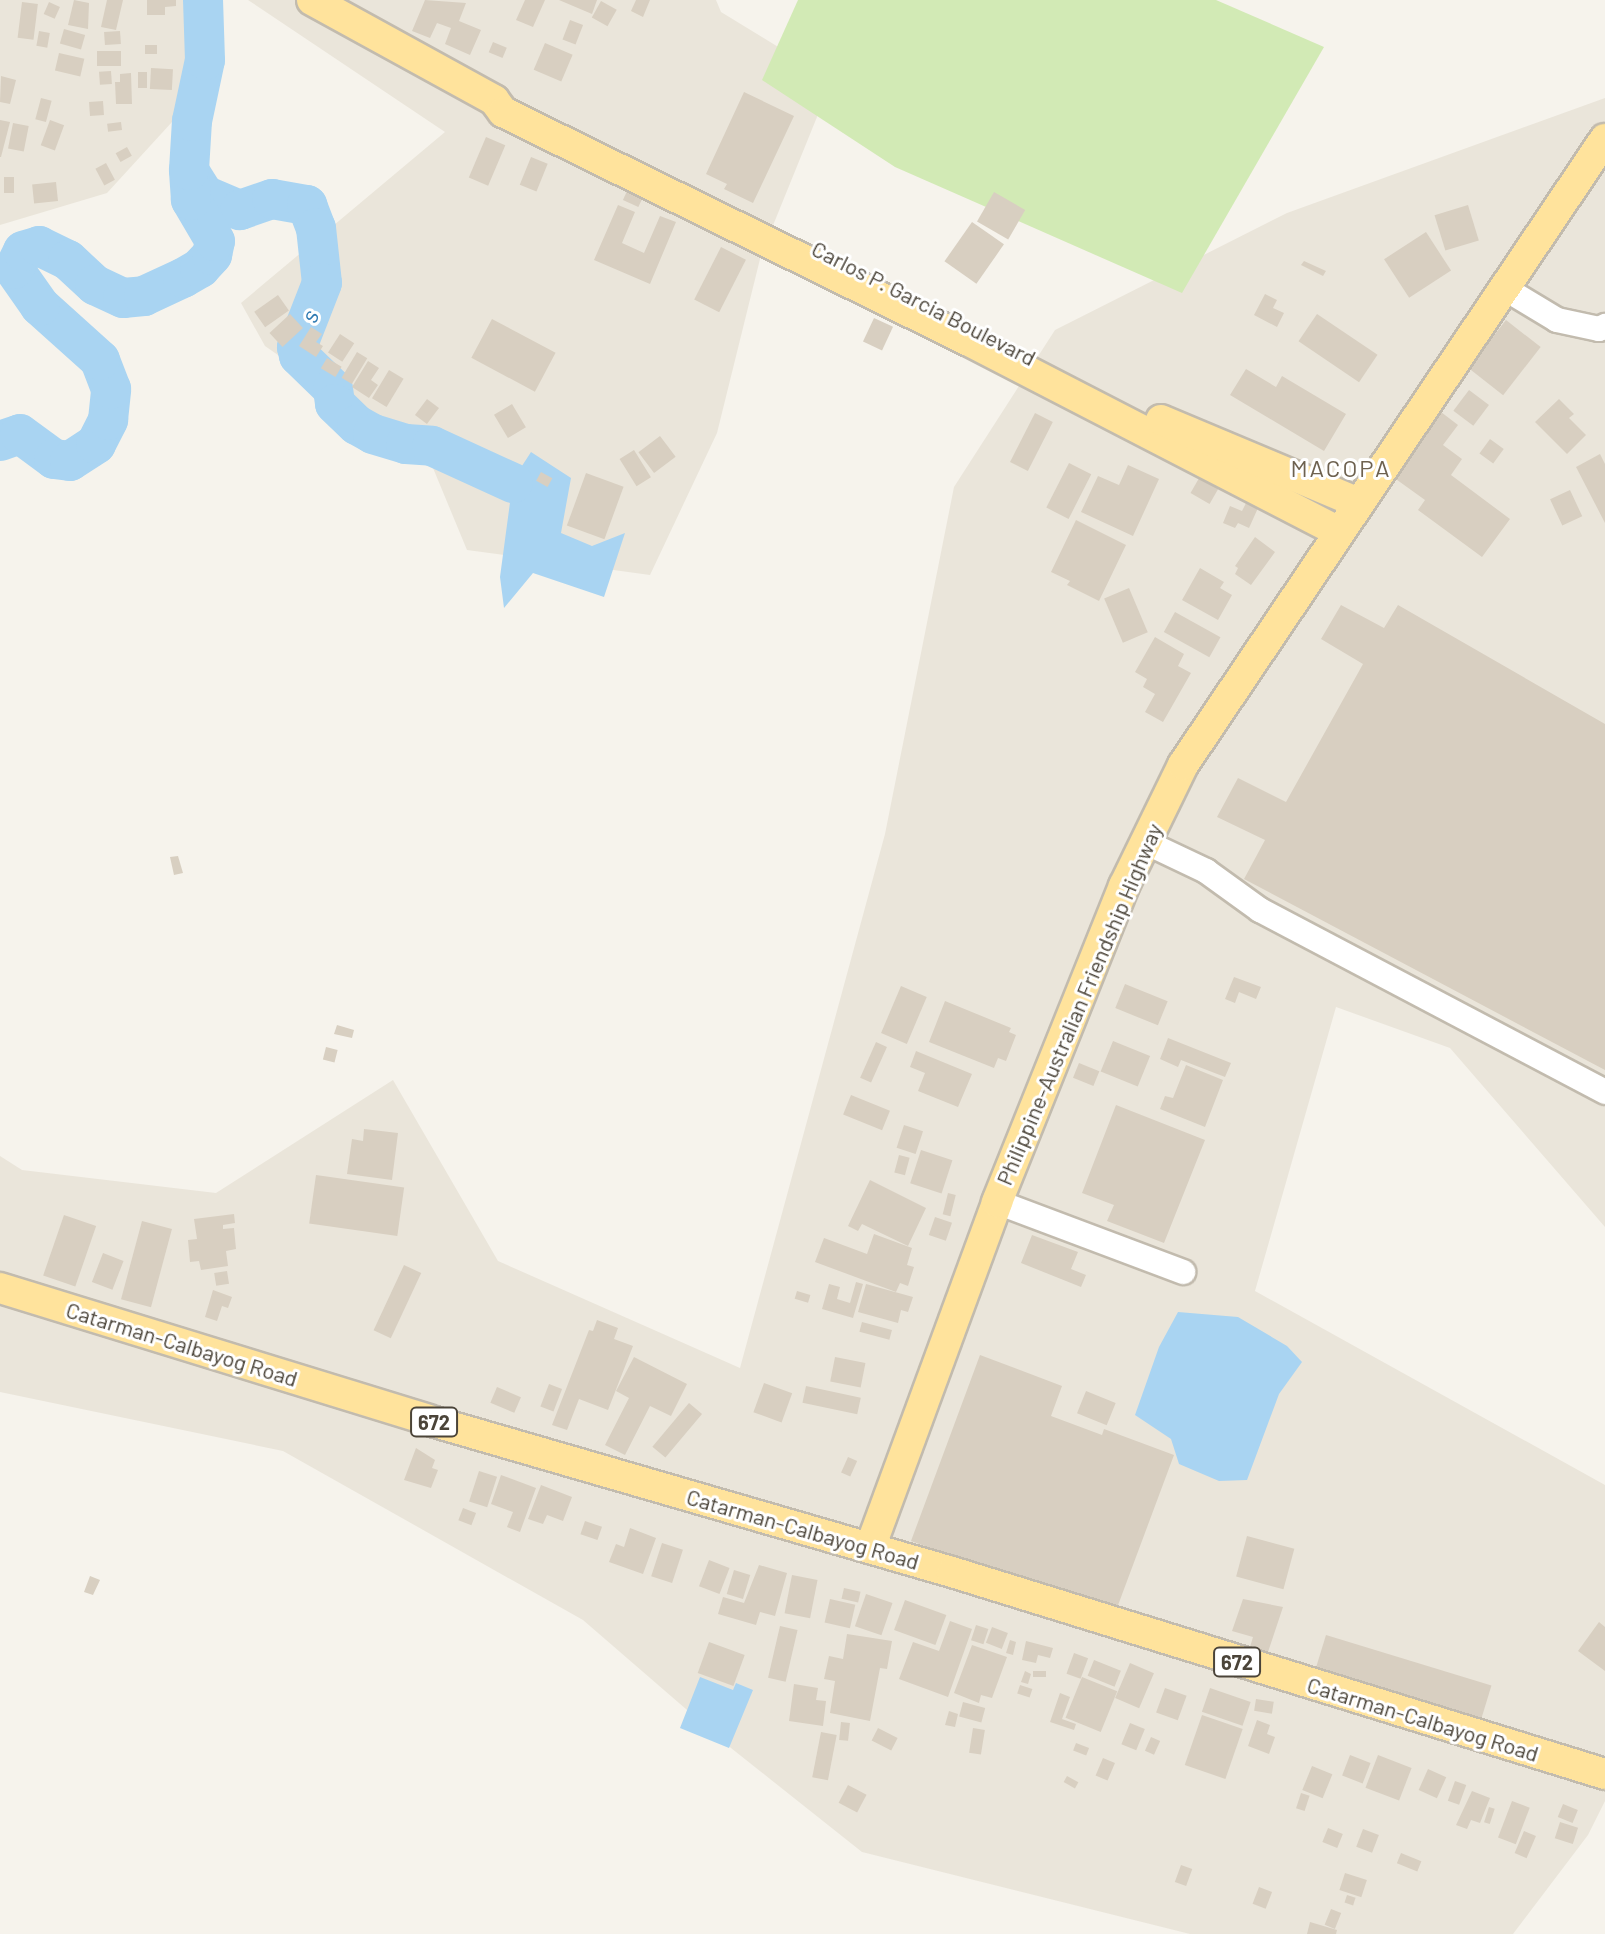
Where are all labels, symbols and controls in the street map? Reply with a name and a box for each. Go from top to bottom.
street label: Carlos P. Garcia Boulevard [808,235,1040,371]
water label: s [294,305,324,327]
district label: MACOPA [1290,454,1392,482]
street label: Philippine-Australian Friendship Highway [991,819,1167,1189]
street label: Catarman-Calbayog Road [63,1296,301,1392]
road number: 672 [410,1406,458,1438]
street label: Catarman-Calbayog Road [684,1483,922,1575]
road number: 672 [1213,1646,1261,1678]
street label: Catarman-Calbayog Road [1304,1671,1542,1767]

